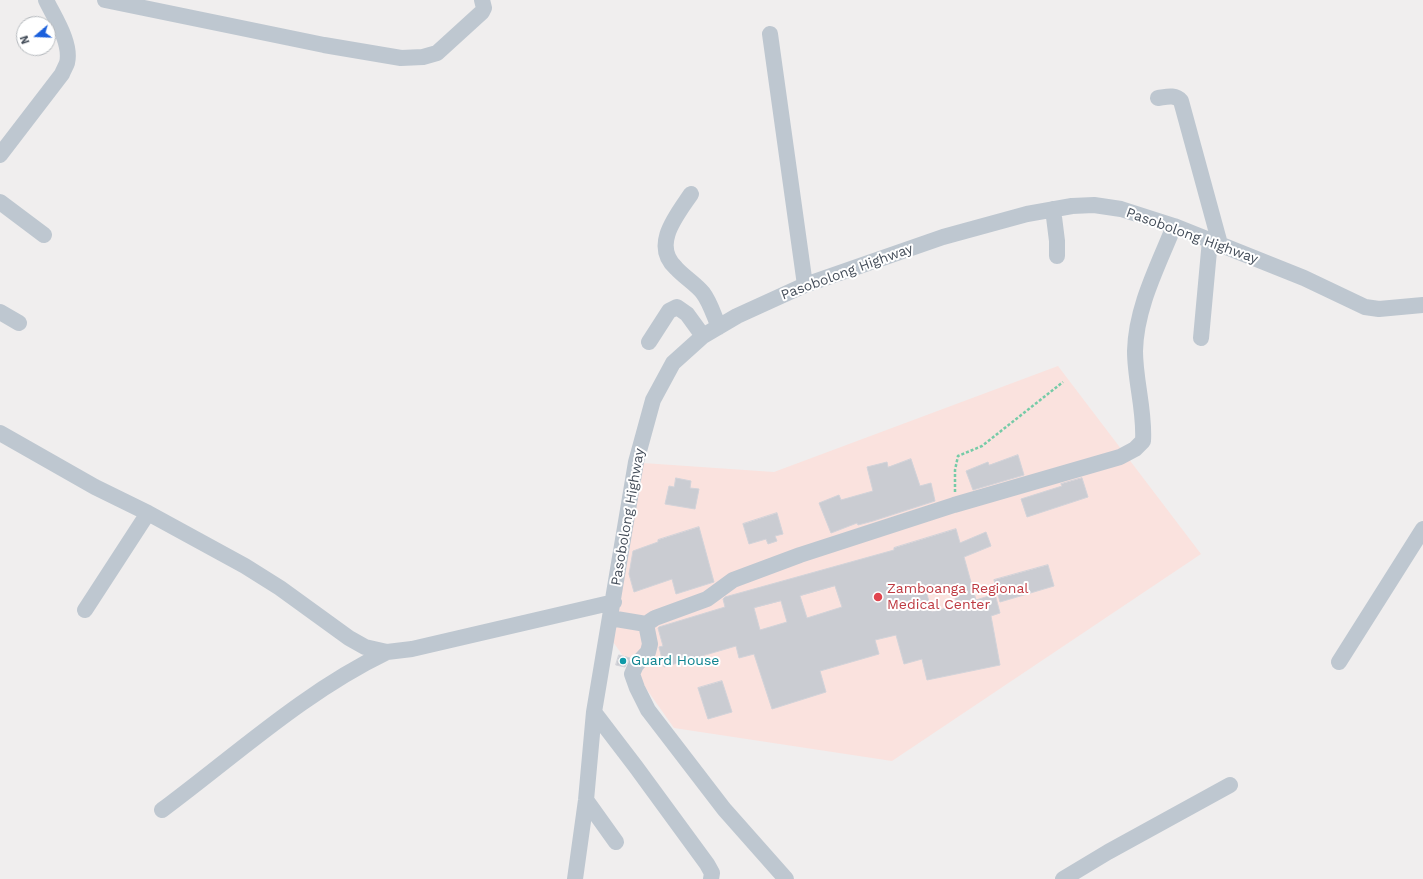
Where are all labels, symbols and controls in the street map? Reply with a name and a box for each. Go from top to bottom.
north arrow [16,16,56,56]
text: N [18,34,33,46]
street label: Pasobolong Highway [1124,204,1260,268]
street label: Pasobolong Highway [779,240,915,304]
street label: Pasobolong Highway [608,447,648,587]
place label: Zamboanga Regional Medical Center [887,581,1029,614]
marker: Zamboanga Regional Medical Center [872,591,884,603]
place label: Guard House [631,653,719,669]
marker: Guard House [618,656,628,666]

